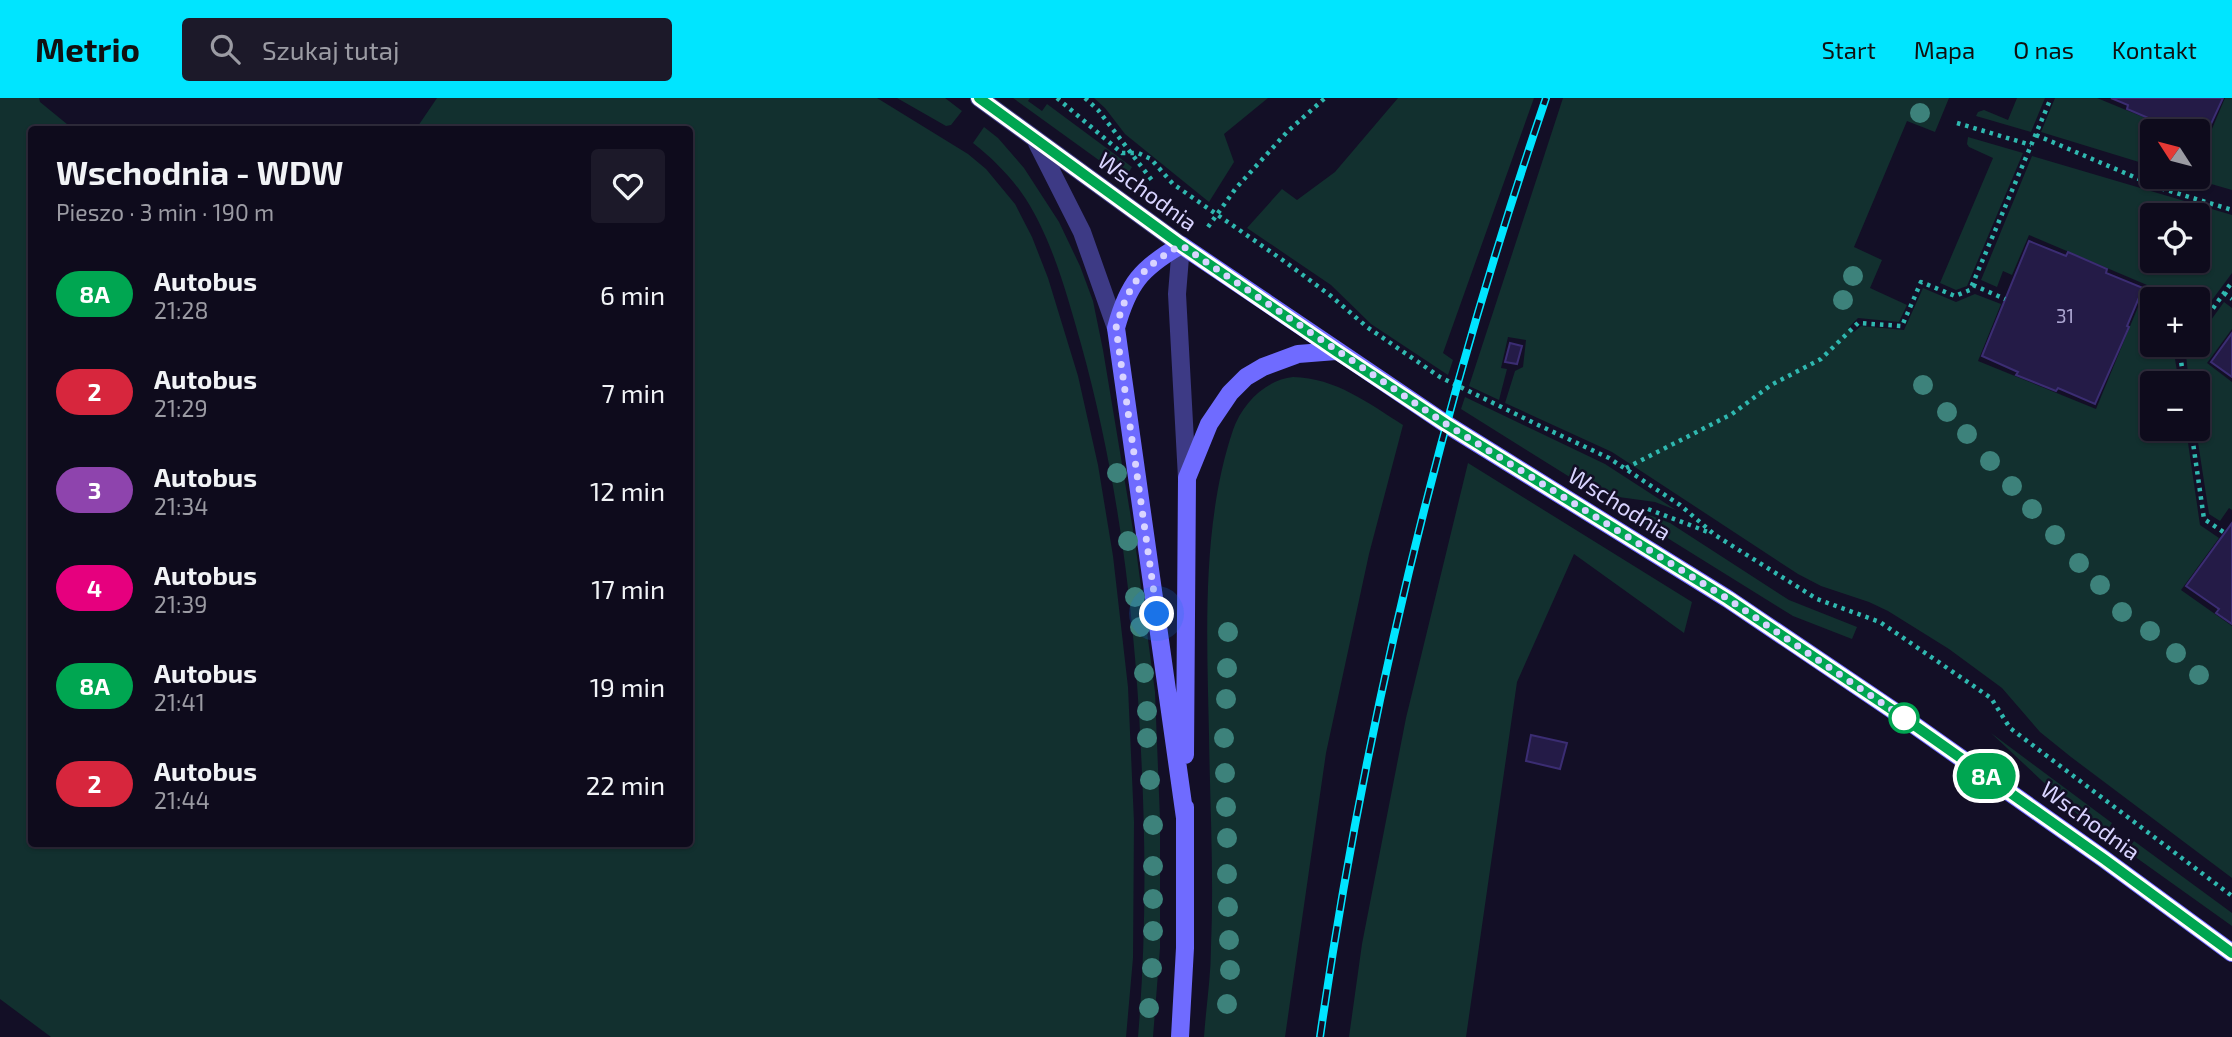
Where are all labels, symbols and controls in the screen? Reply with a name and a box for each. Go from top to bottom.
search box [182,18,672,81]
text: Metrio [35,29,140,69]
icon: search [206,30,244,68]
text: Szukaj tutaj [262,34,399,65]
text: Start [1821,35,1876,64]
text: Mapa [1914,35,1975,64]
text: O nas [2013,35,2074,64]
text: Kontakt [2112,35,2197,64]
north arrow [2140,119,2210,189]
map controls [2140,119,2210,441]
street label: Wschodnia [1093,146,1203,236]
button: heart [591,149,665,223]
text: Wschodnia - WDW [56,152,344,192]
text: Pieszo · 3 min · 190 m [56,198,274,226]
button: locate [2140,203,2210,273]
text: Autobus [154,265,257,296]
text: 8A [79,279,110,308]
text: 6 min [600,279,665,310]
button: + [2140,287,2210,357]
text: 21:28 [154,296,208,324]
house number: 31 [2056,304,2074,327]
text: Autobus [154,363,257,394]
button: − [2140,371,2210,441]
text: 2 [88,377,101,406]
text: 7 min [602,377,665,408]
text: 21:29 [154,394,208,422]
street label: Wschodnia [1563,460,1677,546]
text: Autobus [154,461,257,492]
text: 3 [88,475,101,504]
text: 12 min [590,475,665,506]
text: 21:34 [154,492,208,520]
text: Autobus [154,559,257,590]
text: 4 [87,573,102,602]
text: 17 min [591,573,665,604]
text: 21:39 [154,590,207,618]
your location [1139,596,1174,631]
text: Autobus [154,657,257,688]
text: 8A [79,671,110,700]
text: 19 min [590,671,665,702]
text: 21:41 [154,688,205,716]
unlabelled marker [1889,703,1919,733]
line badge: 8A [1954,753,2018,799]
text: Autobus [154,755,257,786]
text: 8A [1971,761,2001,790]
text: 2 [88,769,101,798]
text: 22 min [586,769,665,800]
street label: Wschodnia [2036,775,2146,865]
text: 21:44 [154,786,210,814]

